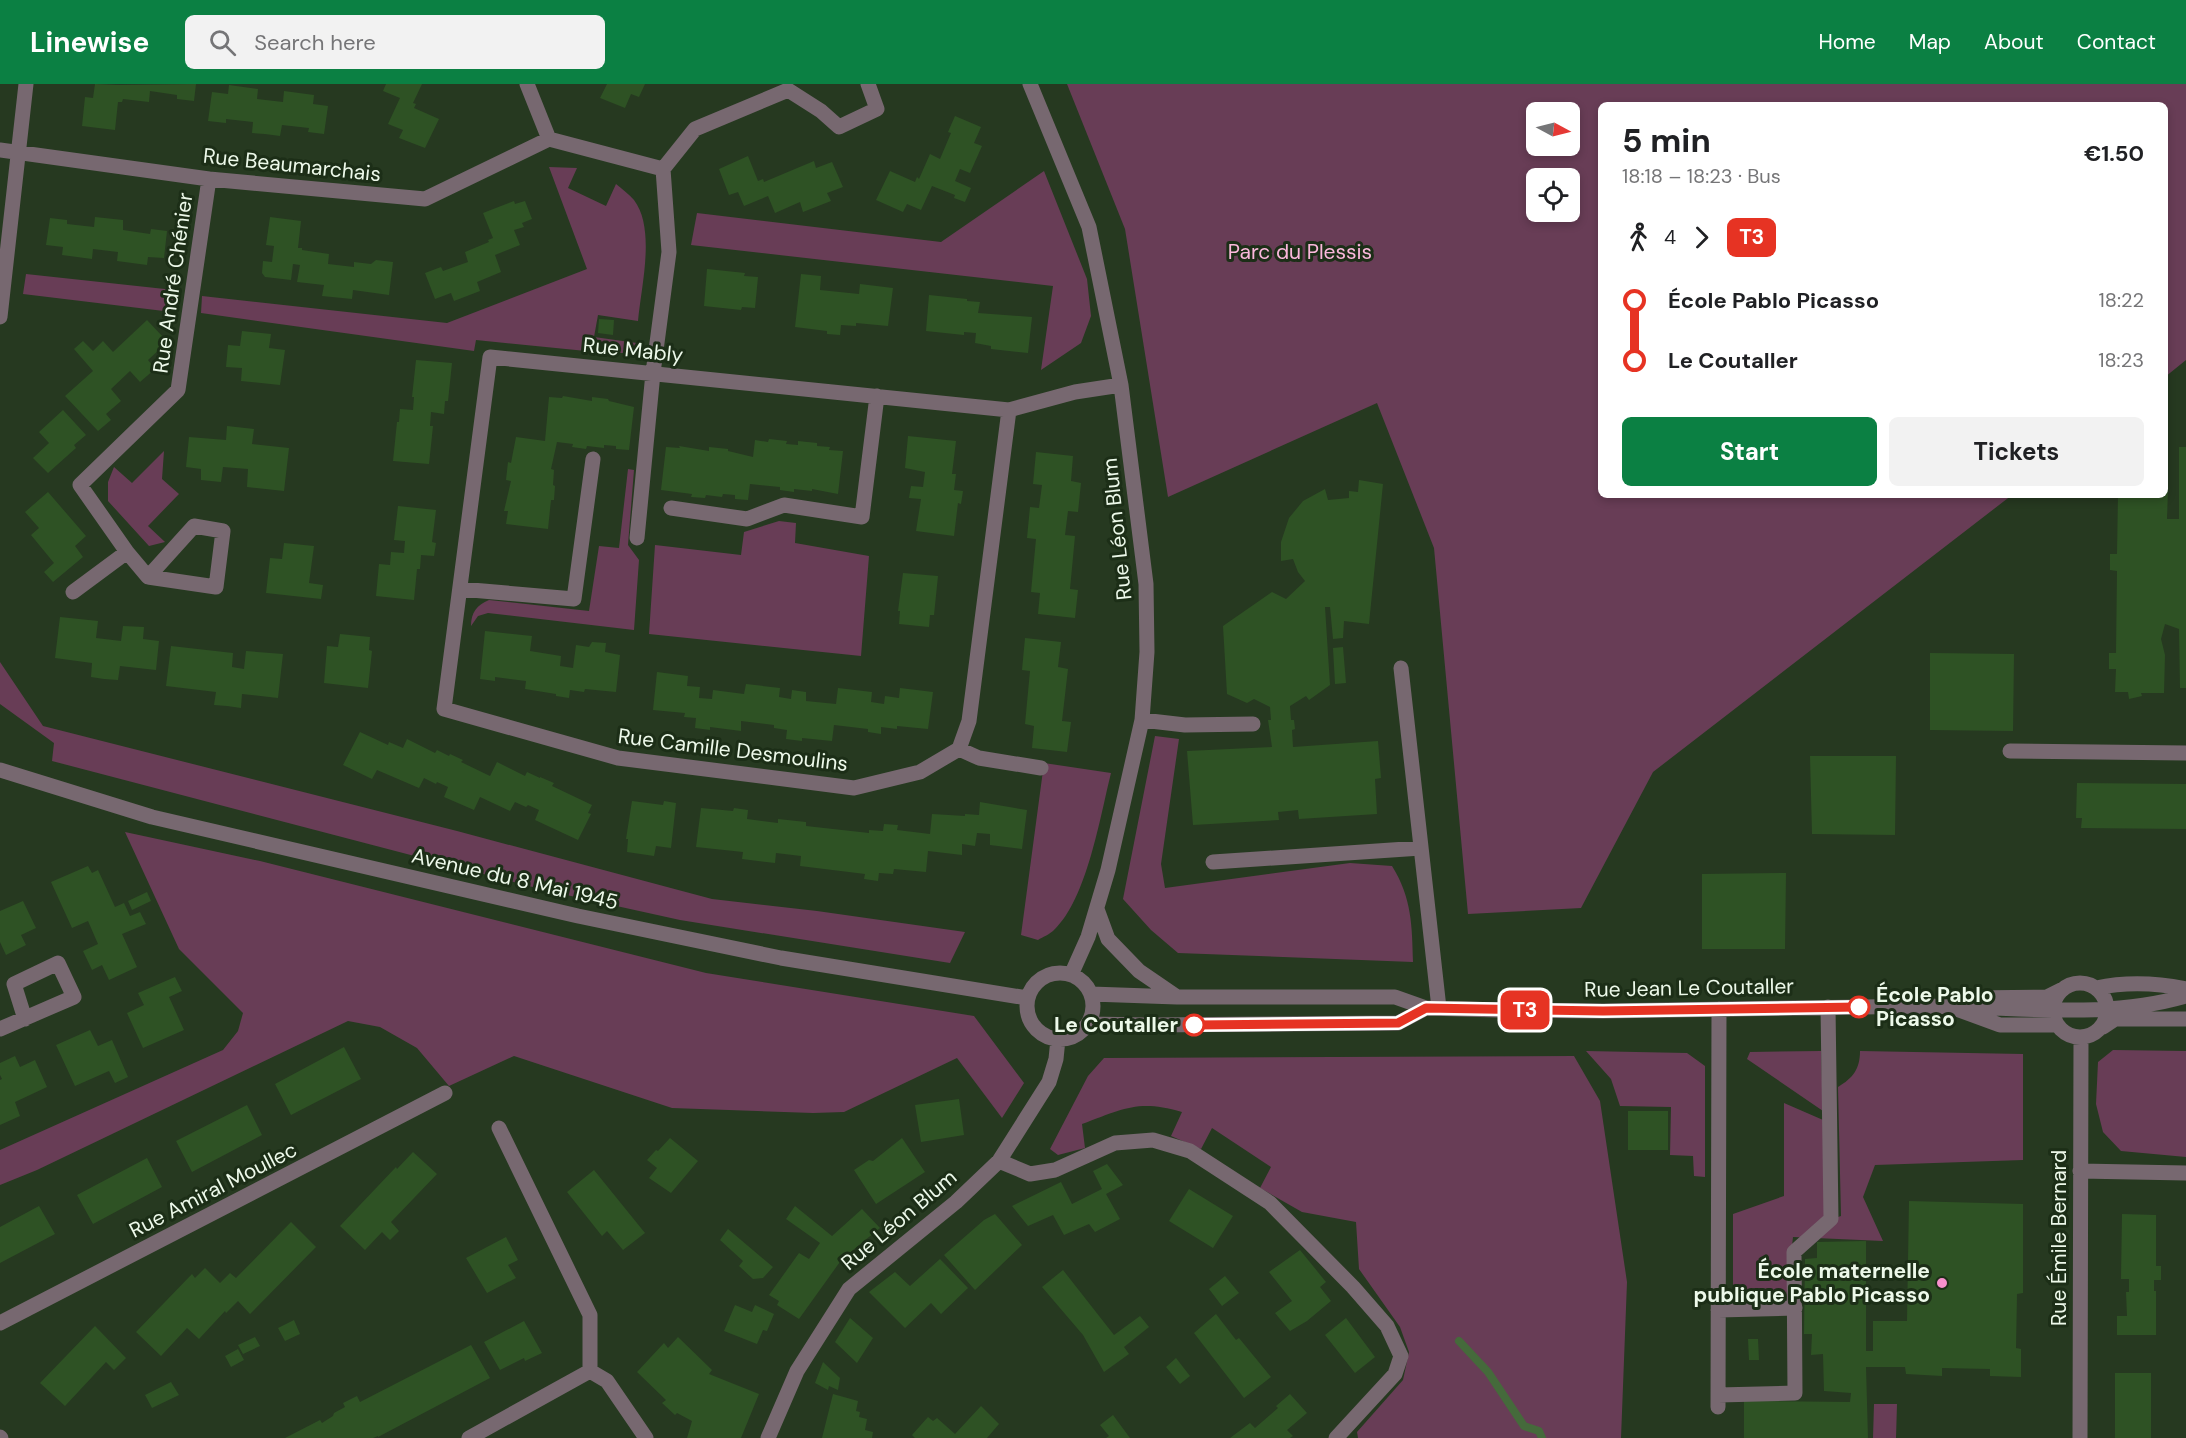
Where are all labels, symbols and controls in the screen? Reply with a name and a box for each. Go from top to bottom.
search box [185,15,605,69]
text: Linewise [30,24,149,61]
icon: search [206,26,239,59]
text: Search here [254,28,376,57]
text: Home [1818,28,1876,56]
text: Map [1909,28,1951,56]
text: About [1984,28,2044,56]
text: Contact [2077,28,2156,56]
north arrow [1526,102,1580,156]
map controls [1526,102,1580,222]
text: 5 min [1622,119,1711,162]
text: €1.50 [2084,139,2144,168]
street label: Rue Beaumarchais [202,142,382,188]
text: 18:18 – 18:23 · Bus [1622,163,1781,189]
button: locate [1526,168,1580,222]
street label: Rue André Chénier [146,191,200,375]
icon: walk [1622,221,1655,254]
icon: forward [1685,221,1718,254]
text: T3 [1739,223,1764,251]
text: 4 [1664,224,1676,250]
park label: Parc du Plessis [1228,238,1372,266]
text: École Pablo Picasso [1668,286,1879,315]
text: 18:22 [2099,287,2144,313]
street label: Rue Mably [581,331,685,369]
text: Le Coutaller [1668,346,1798,375]
text: 18:23 [2098,347,2144,373]
button: Start [1622,417,1877,486]
button: Tickets [1889,417,2144,486]
street label: Rue Léon Blum [1096,457,1138,601]
street label: Rue Camille Desmoulins [616,722,850,778]
street label: Avenue du 8 Mai 1945 [409,842,621,916]
street label: Rue Jean Le Coutaller [1584,972,1794,1004]
place label: École Pablo Picasso [1876,981,1994,1033]
line badge: T3 [1498,990,1552,1030]
text: T3 [1512,996,1538,1024]
marker: École Pablo Picasso [1848,996,1870,1018]
place label: Le Coutaller [1054,1011,1178,1039]
marker: Le Coutaller [1183,1014,1205,1036]
street label: Rue Amiral Moullec [124,1136,302,1244]
street label: Rue Émile Bernard [2045,1150,2073,1326]
street label: Rue Léon Blum [835,1163,963,1277]
place label: École maternelle publique Pablo Picasso [1693,1257,1930,1309]
marker: École maternelle publique Pablo Picasso [1935,1276,1949,1290]

